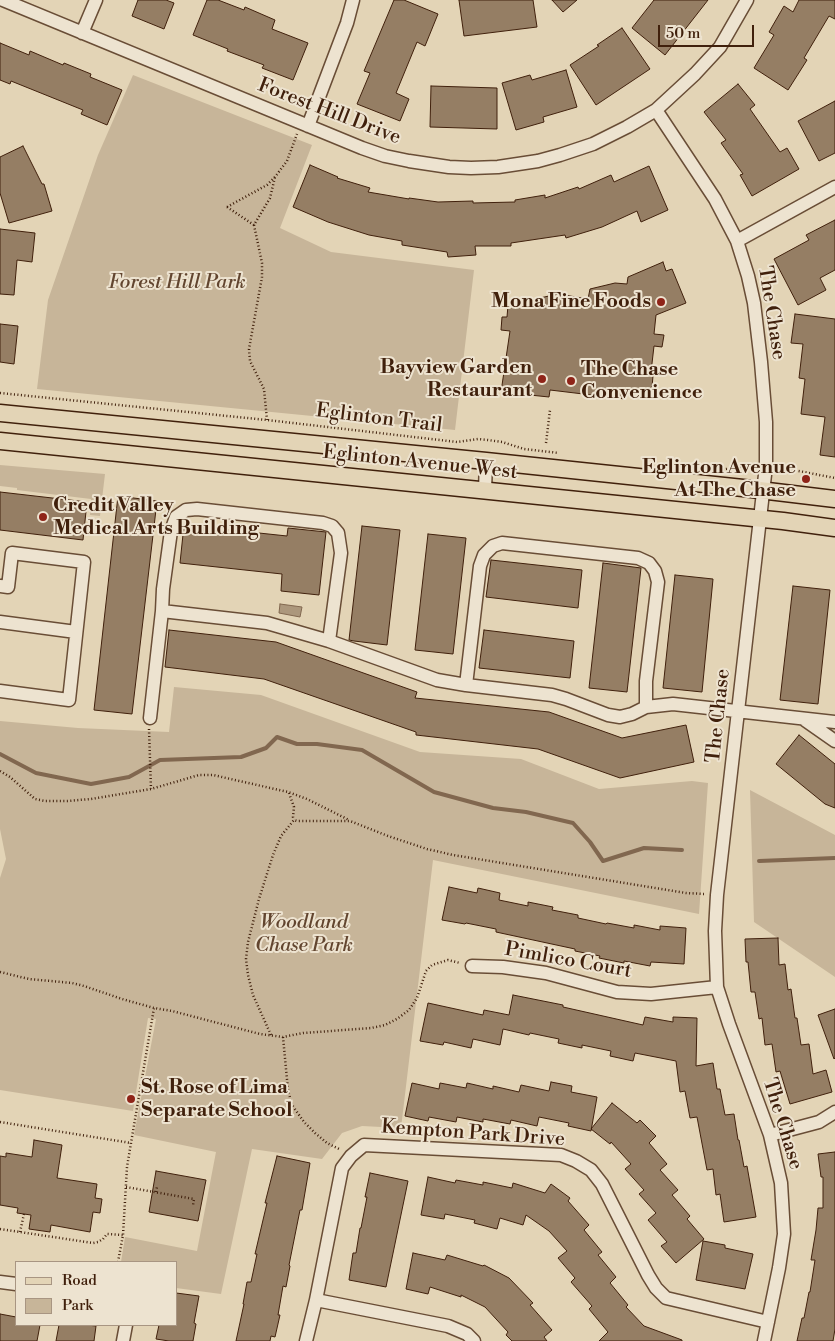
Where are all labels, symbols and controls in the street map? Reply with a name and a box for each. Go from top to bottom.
scale bar [660,15,756,47]
text: 50 m [666,24,700,43]
street label: Forest Hill Drive [254,74,404,150]
street label: The Chase [752,264,790,362]
park label: Forest Hill Park [108,271,246,295]
place label: Mona Fine Foods [491,290,651,314]
marker: Mona Fine Foods [655,296,667,308]
place label: Bayview Garden Restaurant [380,356,532,403]
place label: The Chase Convenience [581,358,703,405]
marker: Bayview Garden Restaurant [536,373,548,385]
marker: The Chase Convenience [565,375,577,387]
street label: Eglinton Trail [314,399,444,439]
street label: Eglinton Avenue West [321,441,519,485]
place label: Eglinton Avenue At The Chase [642,456,796,503]
marker: Eglinton Avenue At The Chase [800,473,812,485]
place label: Credit Valley Medical Arts Building [53,494,259,541]
marker: Credit Valley Medical Arts Building [37,511,49,523]
street label: The Chase [702,668,736,764]
park label: Woodland Chase Park [255,911,353,958]
street label: Pimlico Court [503,938,633,984]
street label: The Chase [757,1075,807,1173]
place label: St. Rose of Lima Separate School [141,1076,293,1123]
marker: St. Rose of Lima Separate School [125,1093,137,1105]
street label: Kempton Park Drive [380,1116,566,1152]
legend [15,1261,178,1326]
text: Road [62,1271,97,1290]
text: Park [62,1296,93,1315]

